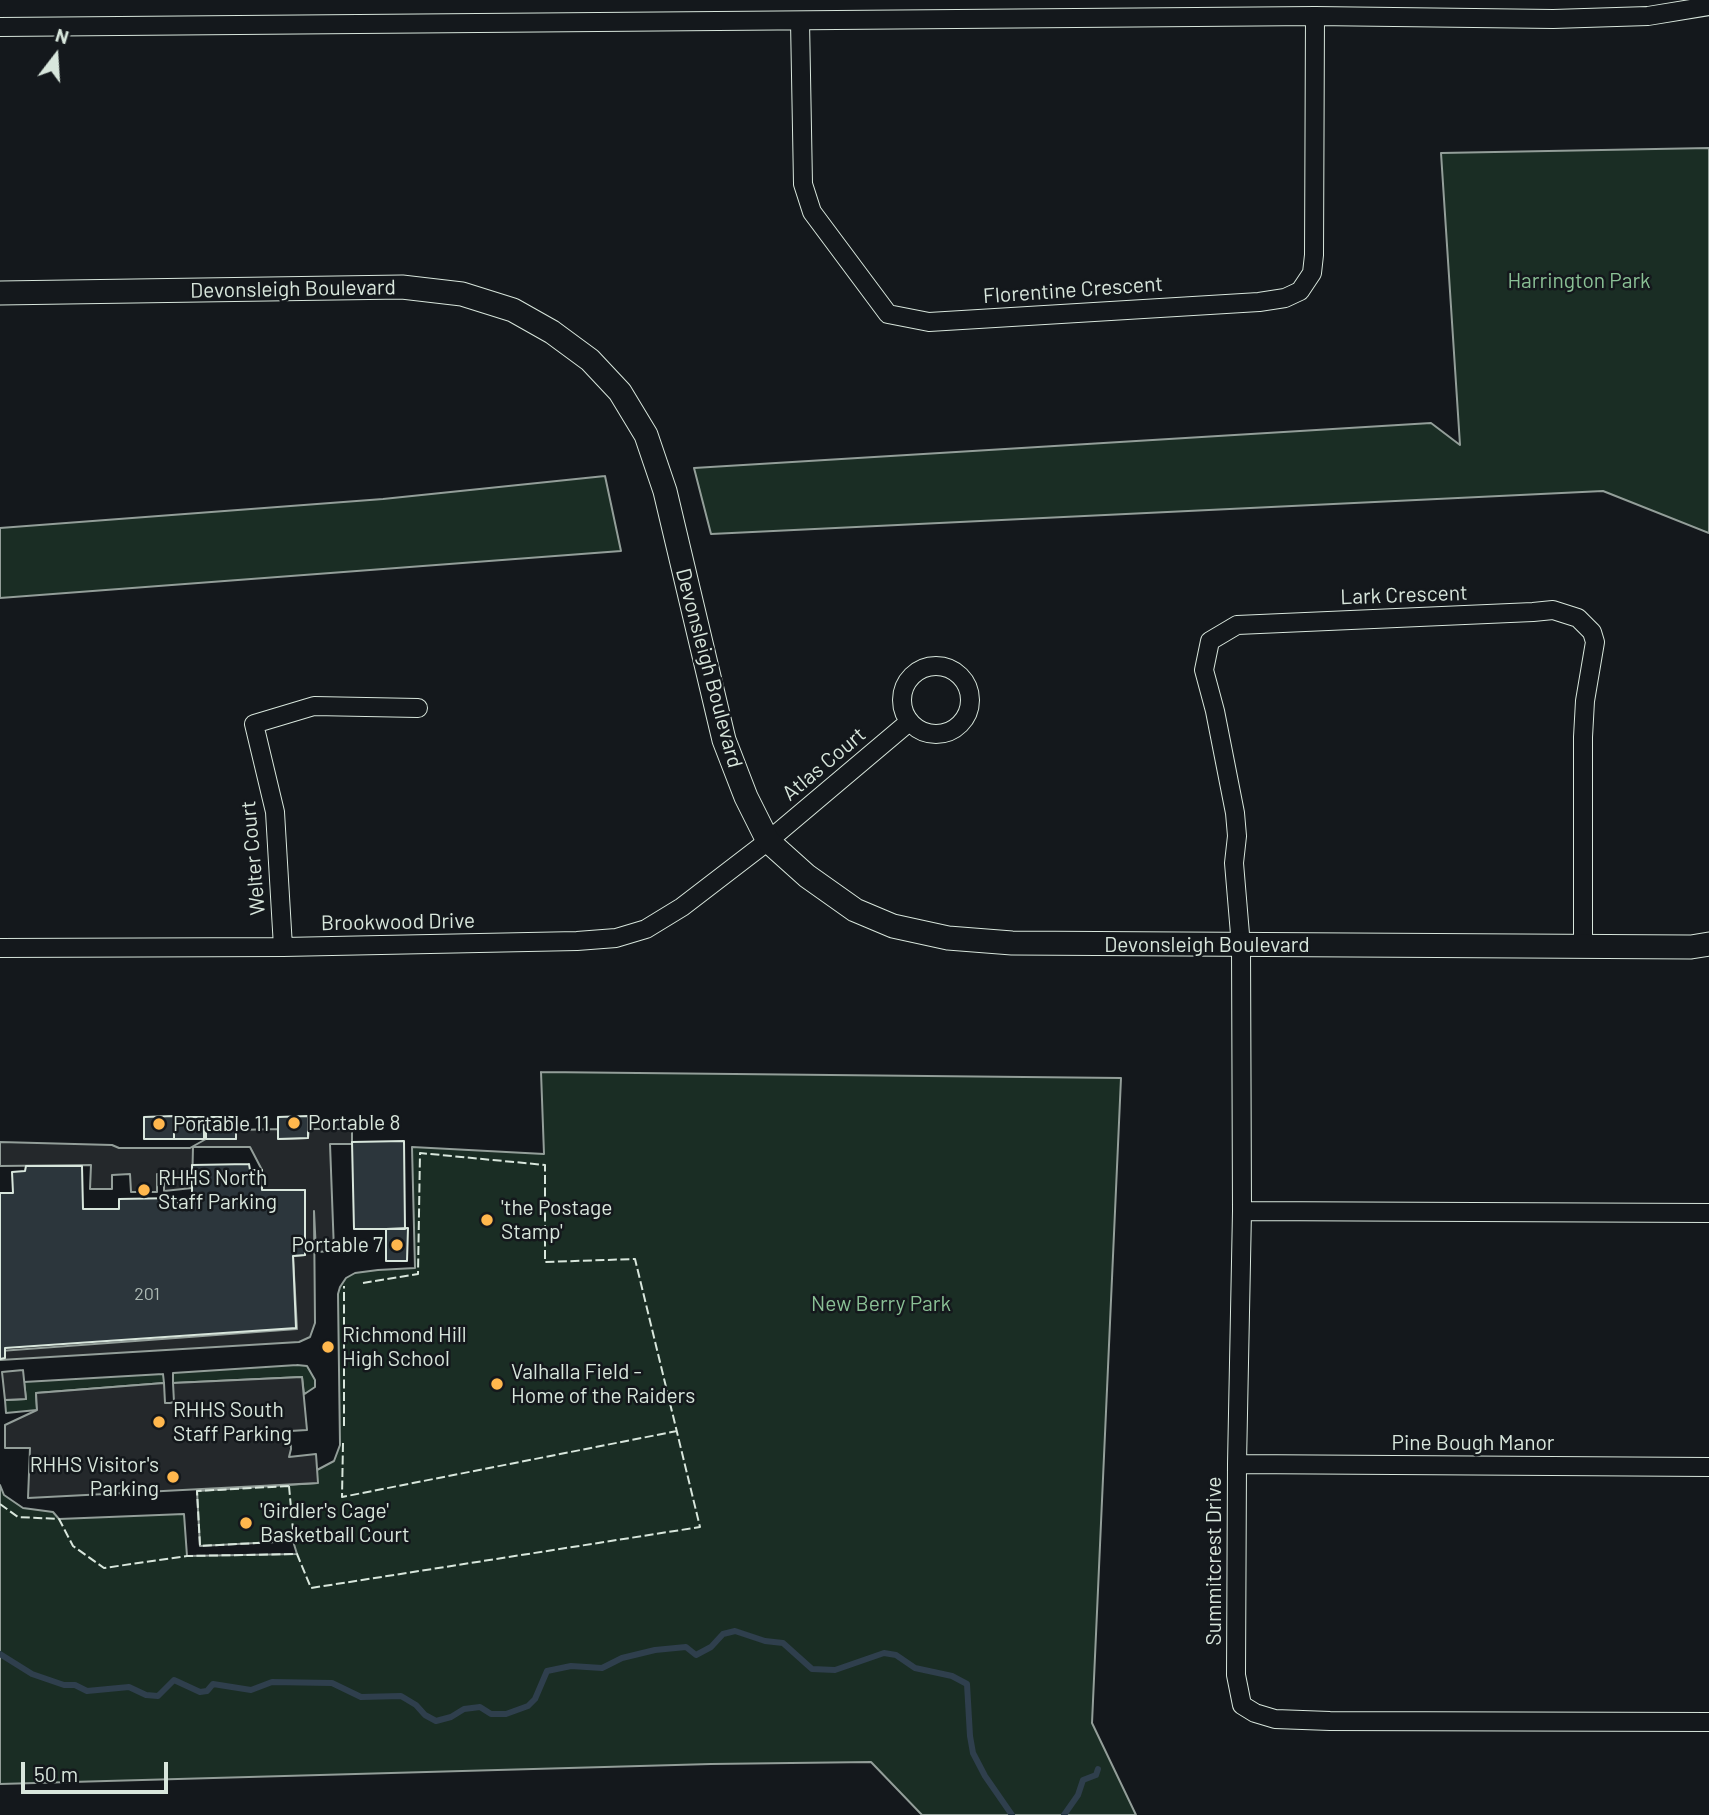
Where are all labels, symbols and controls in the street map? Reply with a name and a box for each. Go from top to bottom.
north arrow [21,21,91,91]
text: N [53,23,72,48]
park label: Harrington Park [1507,268,1651,294]
street label: Florentine Crescent [982,271,1164,309]
street label: Devonsleigh Boulevard [190,275,396,303]
street label: Devonsleigh Boulevard [670,565,748,771]
street label: Lark Crescent [1340,580,1468,610]
street label: Atlas Court [777,722,871,806]
street label: Welter Court [235,800,271,916]
street label: Brookwood Drive [321,908,475,936]
street label: Devonsleigh Boulevard [1104,932,1310,958]
place label: Portable 8 [308,1110,400,1136]
place label: Portable 11 [173,1111,269,1137]
marker: Portable 8 [286,1115,302,1131]
marker: Portable 11 [151,1116,167,1132]
place label: RHHS North Staff Parking [158,1165,277,1215]
marker: RHHS North Staff Parking [136,1182,152,1198]
place label: 'the Postage Stamp' [501,1195,612,1245]
marker: 'the Postage Stamp' [479,1212,495,1228]
place label: Portable 7 [292,1232,383,1258]
marker: Portable 7 [389,1237,405,1253]
house number: 201 [134,1283,160,1305]
park label: New Berry Park [811,1291,951,1317]
place label: Richmond Hill High School [342,1322,467,1372]
marker: Richmond Hill High School [320,1339,336,1355]
place label: Valhalla Field - Home of the Raiders [511,1359,695,1409]
marker: Valhalla Field - Home of the Raiders [489,1376,505,1392]
place label: RHHS South Staff Parking [173,1397,292,1447]
marker: RHHS South Staff Parking [151,1414,167,1430]
street label: Pine Bough Manor [1392,1430,1554,1456]
place label: RHHS Visitor's Parking [30,1452,159,1502]
marker: RHHS Visitor's Parking [165,1469,181,1485]
street label: Summitcrest Drive [1201,1476,1227,1646]
place label: 'Girdler's Cage' Basketball Court [260,1498,410,1548]
marker: 'Girdler's Cage' Basketball Court [238,1515,254,1531]
scale bar [24,1748,172,1792]
text: 50 m [34,1761,78,1786]

